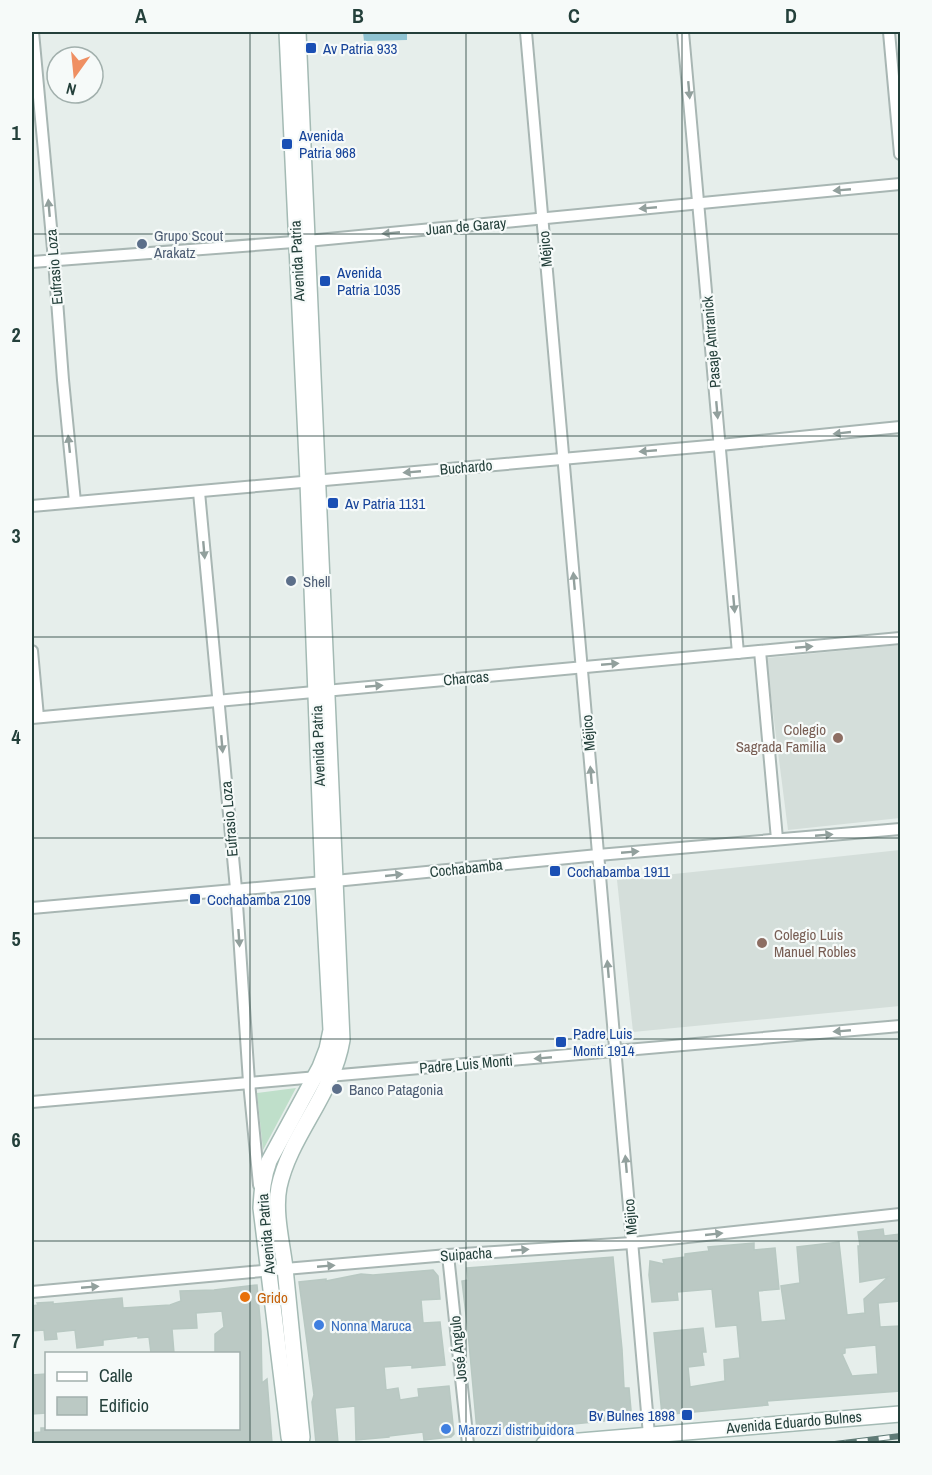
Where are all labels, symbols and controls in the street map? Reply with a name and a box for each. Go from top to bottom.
text: A [135,2,147,29]
text: B [352,2,364,29]
text: C [568,2,580,29]
text: D [785,2,797,29]
place label: Av Patria 933 [322,38,397,59]
marker: Av Patria 933 [304,41,318,55]
north arrow [45,45,105,105]
text: N [64,78,79,101]
one-way arrow [684,80,694,99]
text: 1 [11,119,21,146]
place label: Avenida Patria 968 [298,125,356,163]
marker: Avenida Patria 968 [280,137,294,151]
one-way arrow [833,185,852,195]
one-way arrow [44,199,54,218]
one-way arrow [639,203,658,213]
street label: Juan de Garay [425,212,508,240]
street label: Avenida Patria [284,220,310,303]
place label: Grupo Scout Arakatz [153,225,224,263]
street label: Eufrasio Loza [40,228,68,306]
one-way arrow [382,228,401,238]
street label: Méjico [533,230,557,268]
marker: Grupo Scout Arakatz [135,237,149,251]
place label: Avenida Patria 1035 [336,262,401,300]
marker: Avenida Patria 1035 [318,274,332,288]
street label: Pasaje Antranick [696,294,725,389]
text: 2 [11,321,21,348]
one-way arrow [712,400,722,419]
one-way arrow [833,428,852,438]
one-way arrow [64,435,74,454]
one-way arrow [639,446,658,456]
street label: Buchardo [439,454,493,480]
one-way arrow [403,467,422,477]
place label: Av Patria 1131 [344,493,425,514]
marker: Av Patria 1131 [326,496,340,510]
text: 3 [11,522,21,549]
one-way arrow [199,541,209,560]
place label: Shell [303,571,330,592]
one-way arrow [569,571,579,590]
marker: Shell [284,574,298,588]
one-way arrow [729,594,739,613]
one-way arrow [794,642,813,652]
one-way arrow [600,659,619,669]
street label: Charcas [442,666,490,690]
one-way arrow [364,681,383,691]
street label: Avenida Patria [306,705,330,788]
street label: Méjico [576,714,600,752]
place label: Colegio Sagrada Familia [736,719,826,757]
text: 4 [11,723,21,750]
marker: Colegio Sagrada Familia [831,731,845,745]
one-way arrow [217,735,227,754]
one-way arrow [587,766,596,785]
street label: Eufrasio Loza [215,780,243,858]
one-way arrow [814,831,833,840]
one-way arrow [620,847,639,857]
street label: Cochabamba [429,854,504,882]
place label: Cochabamba 1911 [567,861,670,882]
marker: Cochabamba 1911 [548,864,562,878]
one-way arrow [384,870,403,880]
place label: Cochabamba 2109 [207,889,311,910]
marker: Cochabamba 2109 [188,892,202,906]
place label: Colegio Luis Manuel Robles [774,924,856,962]
text: 5 [11,925,21,952]
one-way arrow [235,929,244,948]
marker: Colegio Luis Manuel Robles [755,936,769,950]
one-way arrow [604,960,613,979]
place label: Padre Luis Monti 1914 [573,1023,635,1061]
one-way arrow [833,1026,852,1036]
marker: Padre Luis Monti 1914 [554,1035,568,1049]
street label: Padre Luis Monti [418,1049,514,1079]
one-way arrow [534,1053,553,1063]
place label: Banco Patagonia [349,1079,444,1100]
marker: Banco Patagonia [330,1082,344,1096]
text: 6 [11,1126,21,1153]
one-way arrow [621,1154,630,1173]
street label: Avenida Patria [252,1193,280,1276]
street label: Méjico [618,1198,642,1236]
one-way arrow [705,1229,724,1239]
street label: Suipacha [439,1242,493,1266]
one-way arrow [511,1246,530,1255]
one-way arrow [316,1261,335,1270]
one-way arrow [80,1282,99,1292]
place label: Grido [257,1287,288,1308]
marker: Grido [238,1290,252,1304]
street label: José Ángulo [444,1314,472,1383]
place label: Nonna Maruca [331,1315,412,1336]
marker: Nonna Maruca [312,1318,326,1332]
text: 7 [11,1327,21,1354]
legend [45,1352,240,1430]
text: Calle [99,1363,133,1388]
text: Edificio [99,1393,149,1418]
place label: Bv Bulnes 1898 [589,1405,675,1426]
street label: Avenida Eduardo Bulnes [724,1406,863,1438]
marker: Bv Bulnes 1898 [680,1408,694,1422]
place label: Marozzi distribuidora [458,1419,574,1440]
marker: Marozzi distribuidora [439,1422,453,1436]

